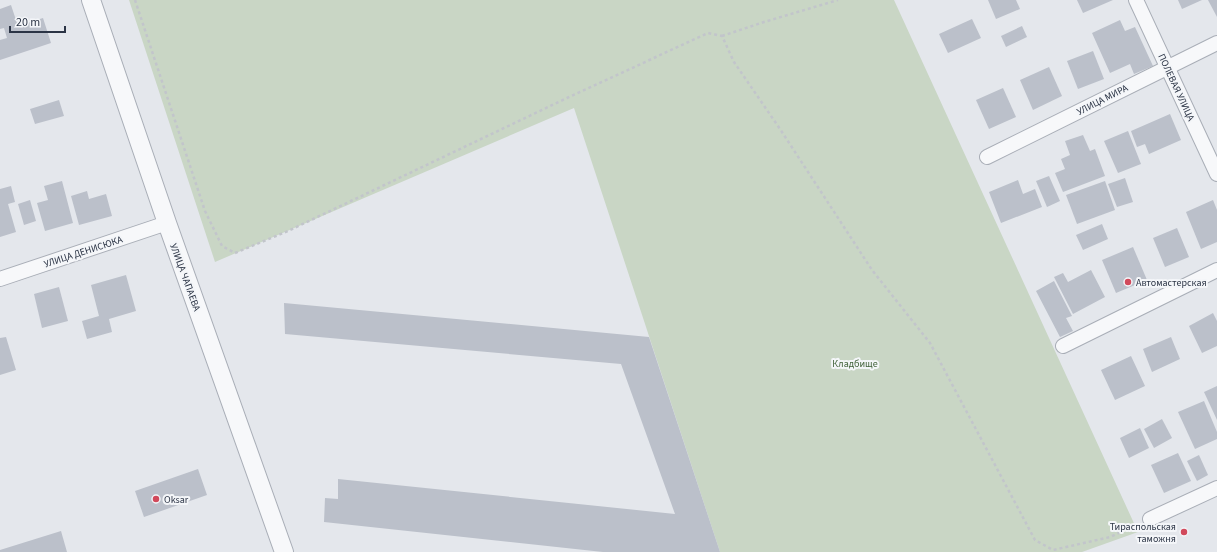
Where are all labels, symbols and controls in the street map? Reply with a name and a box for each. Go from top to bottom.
scale bar [10,8,65,34]
text: 20 m [16,14,40,31]
street label: ПОЛЕВАЯ УЛИЦА [1154,51,1198,124]
street label: УЛИЦА МИРА [1074,81,1131,119]
street label: УЛИЦА ДЕНИСЮКА [42,232,125,271]
street label: УЛИЦА ЧАПАЕВА [166,242,204,314]
place label: Автомастерская [1136,276,1207,290]
marker: Автомастерская [1123,277,1133,287]
park label: Кладбище [832,357,878,371]
place label: Oksar [164,493,189,507]
marker: Oksar [151,494,161,504]
place label: Тираспольская таможня [1110,520,1176,546]
marker: Тираспольская таможня [1179,527,1189,537]

